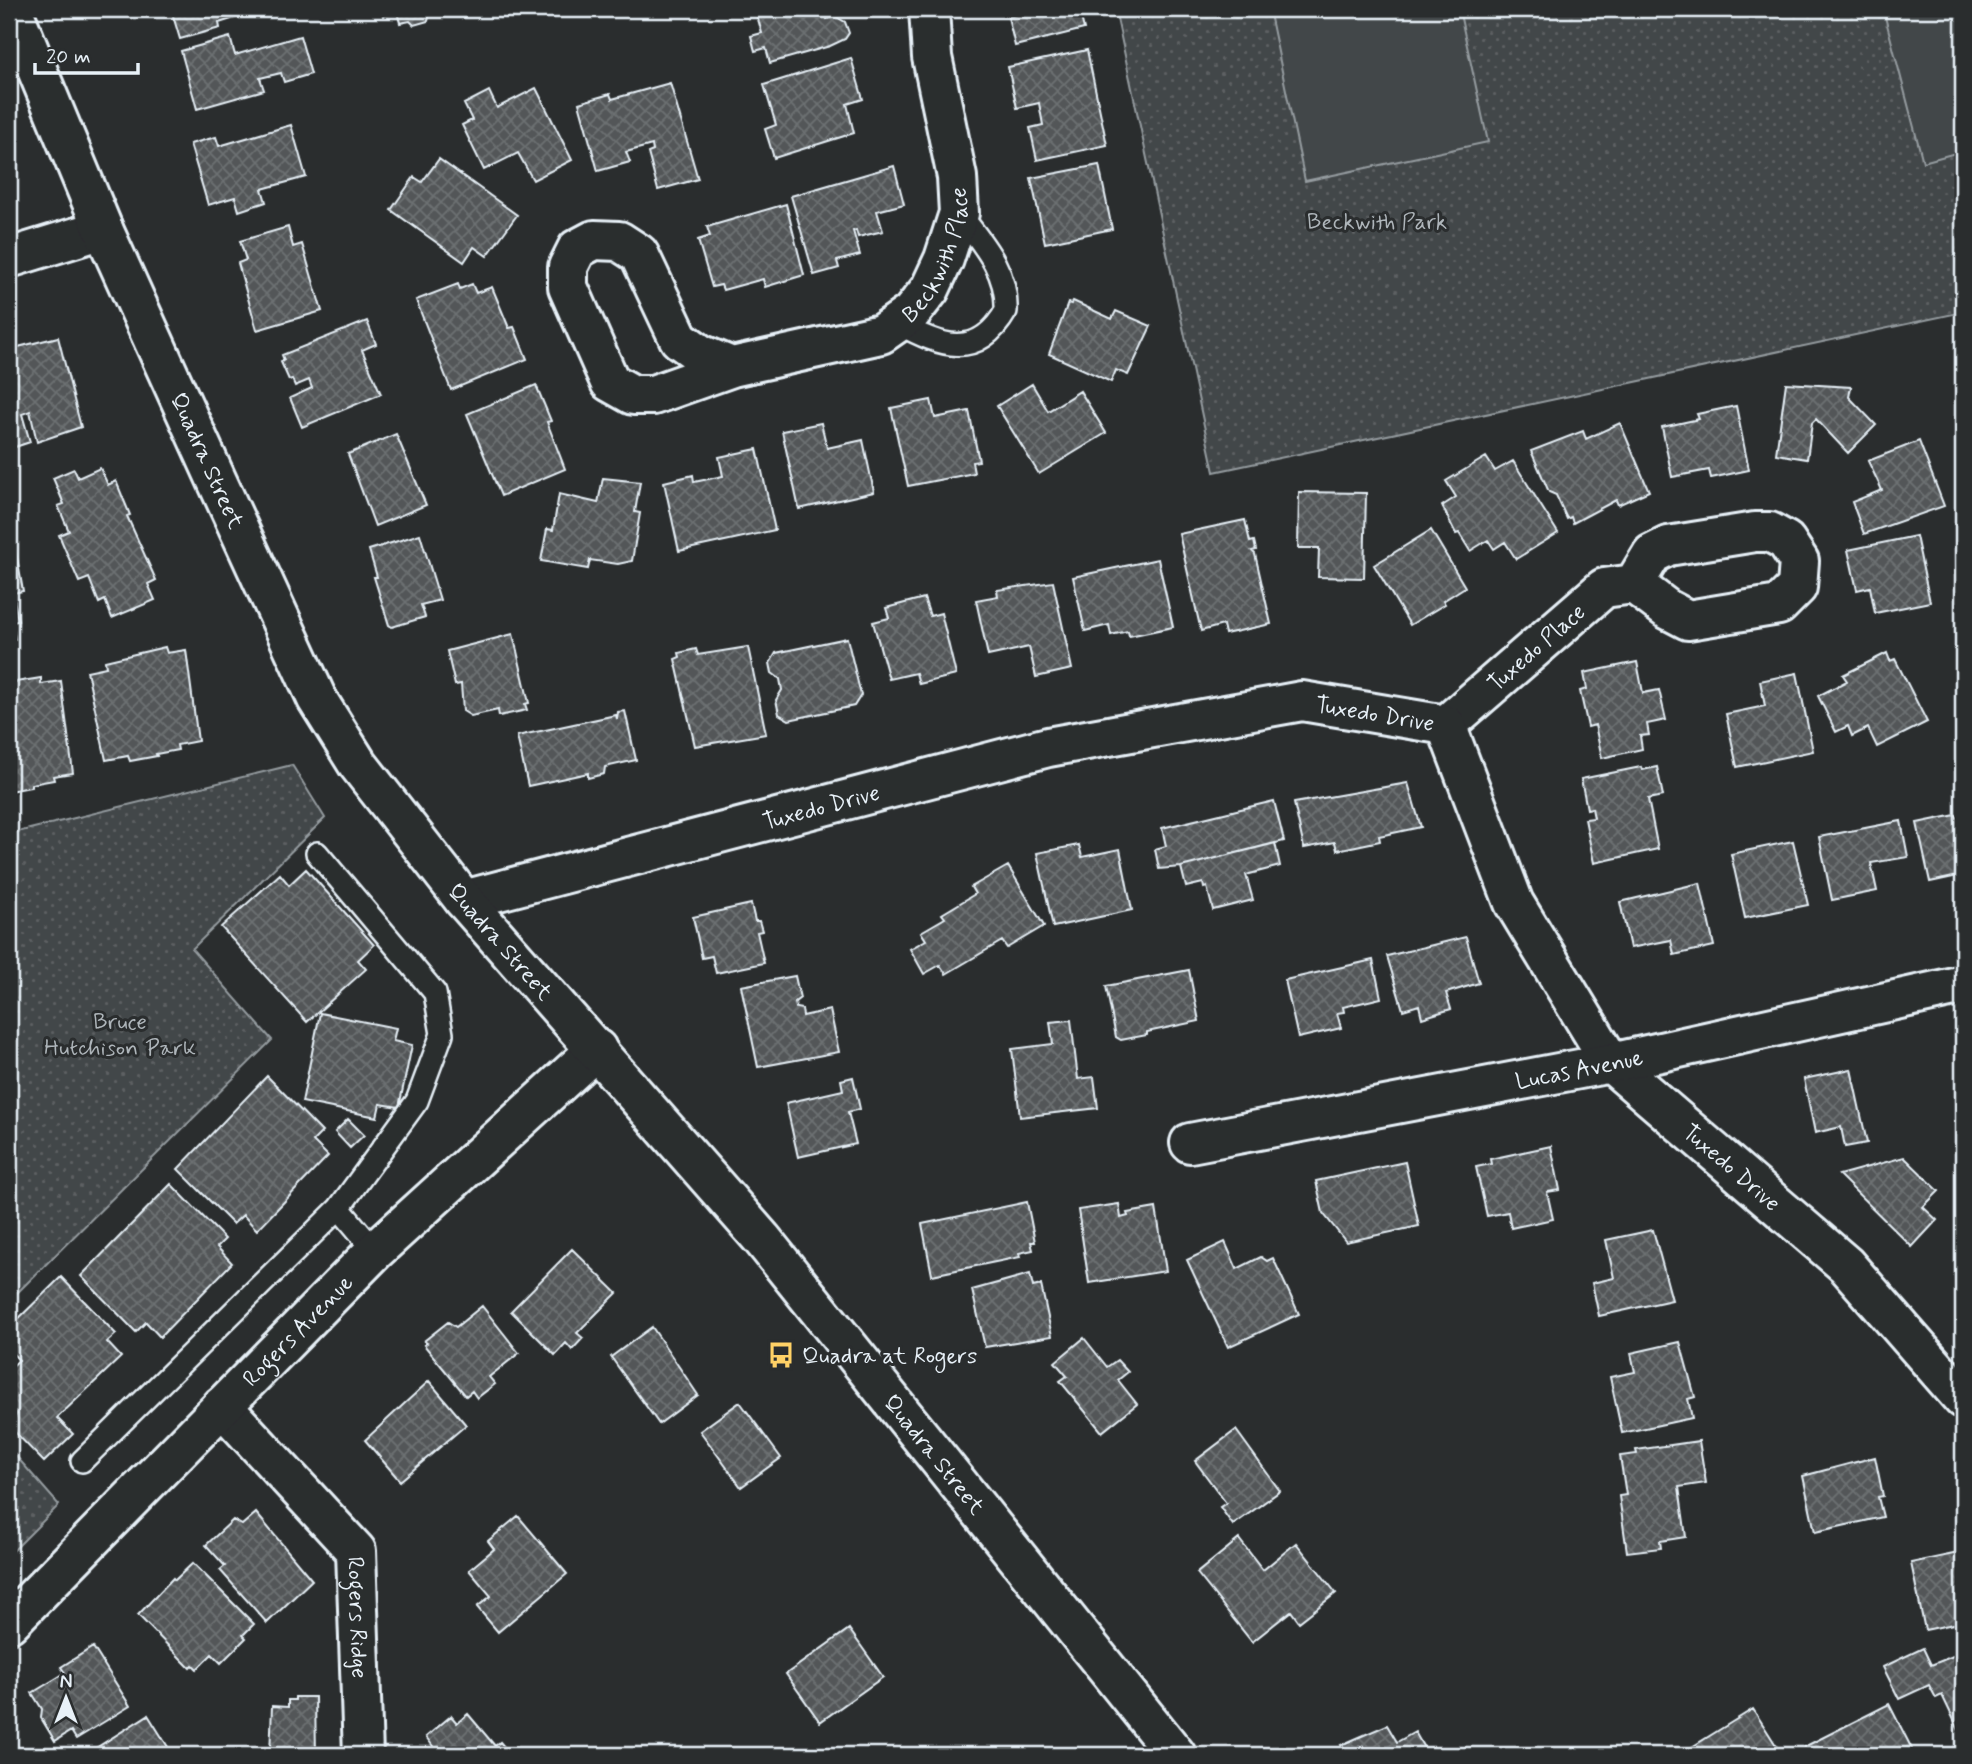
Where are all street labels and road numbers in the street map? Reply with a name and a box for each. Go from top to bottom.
street label: Beckwith Place [897,186,976,331]
street label: Quadra Street [162,388,250,534]
street label: Tuxedo Place [1482,598,1592,699]
street label: Tuxedo Drive [1313,690,1437,740]
street label: Tuxedo Drive [760,779,883,838]
street label: Quadra Street [440,878,559,1008]
street label: Lucas Avenue [1513,1043,1646,1098]
street label: Tuxedo Drive [1675,1118,1786,1219]
street label: Rogers Avenue [237,1269,361,1394]
street label: Quadra Street [876,1389,991,1522]
street label: Rogers Ridge [338,1556,373,1679]

